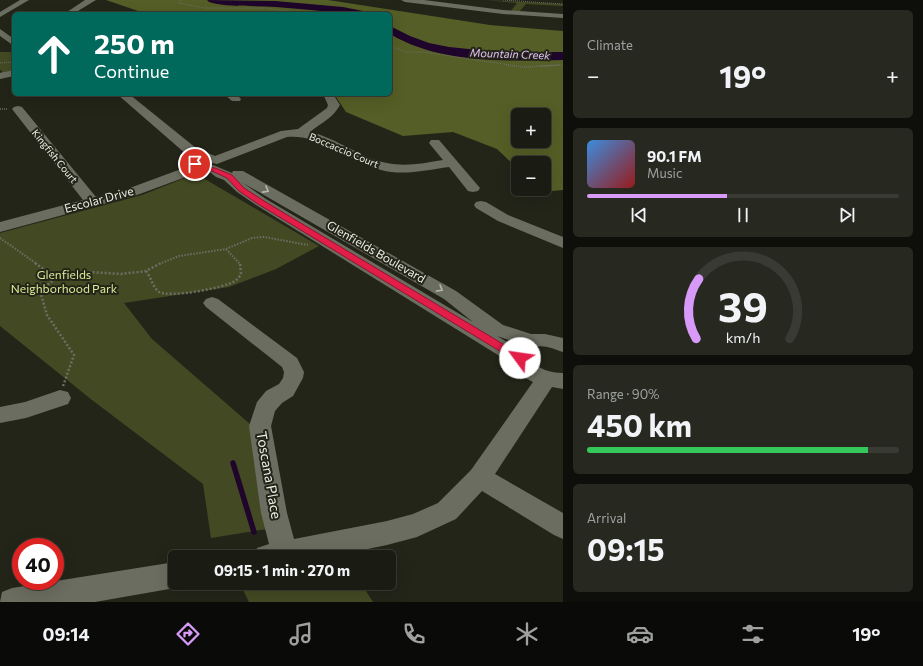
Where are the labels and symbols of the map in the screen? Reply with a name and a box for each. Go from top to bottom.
water label: Mountain Creek [470,46,551,61]
street label: Kingfish Court [30,127,80,185]
street label: Boccaccio Court [307,130,381,170]
pin [178,147,212,181]
street label: Escolar Drive [63,183,135,215]
one-way arrow [262,185,269,192]
street label: Glenfields Boulevard [325,217,428,285]
park label: Glenfields Neighborhood Park [11,267,118,295]
one-way arrow [436,284,443,291]
position arrow [499,337,541,379]
street label: Toscana Place [253,430,286,520]
speed limit sign: 40 [12,538,64,590]

